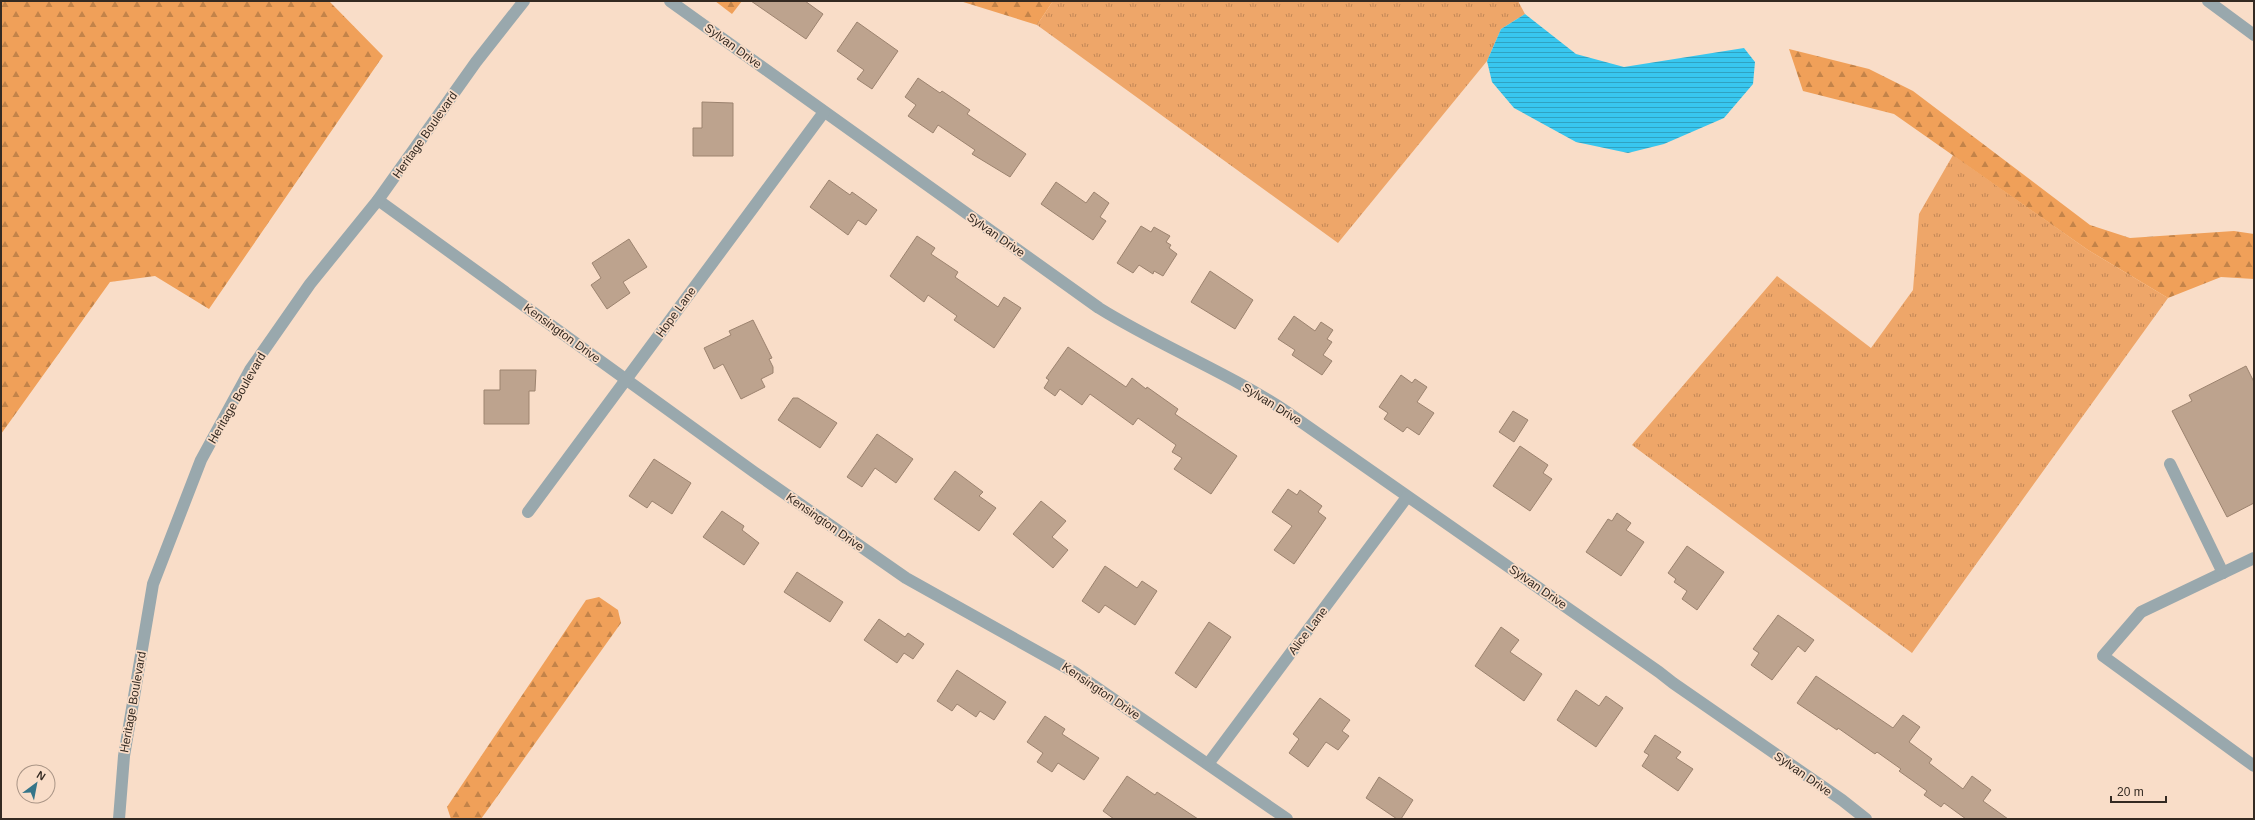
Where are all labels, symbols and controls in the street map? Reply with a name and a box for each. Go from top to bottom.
street label: Sylvan Drive [702,21,765,72]
street label: Heritage Boulevard [390,89,460,181]
street label: Sylvan Drive [964,210,1028,260]
street label: Hope Lane [653,284,699,340]
street label: Kensington Drive [521,300,603,366]
street label: Heritage Boulevard [205,350,269,446]
street label: Sylvan Drive [1240,380,1305,428]
street label: Kensington Drive [784,490,867,554]
street label: Sylvan Drive [1506,562,1570,612]
street label: Alice Lane [1286,604,1331,658]
street label: Heritage Boulevard [117,650,149,754]
street label: Kensington Drive [1059,660,1143,723]
street label: Sylvan Drive [1771,749,1835,799]
north arrow [16,764,56,804]
text: N [35,768,48,783]
scale bar [2111,778,2166,804]
text: 20 m [2117,785,2144,799]

